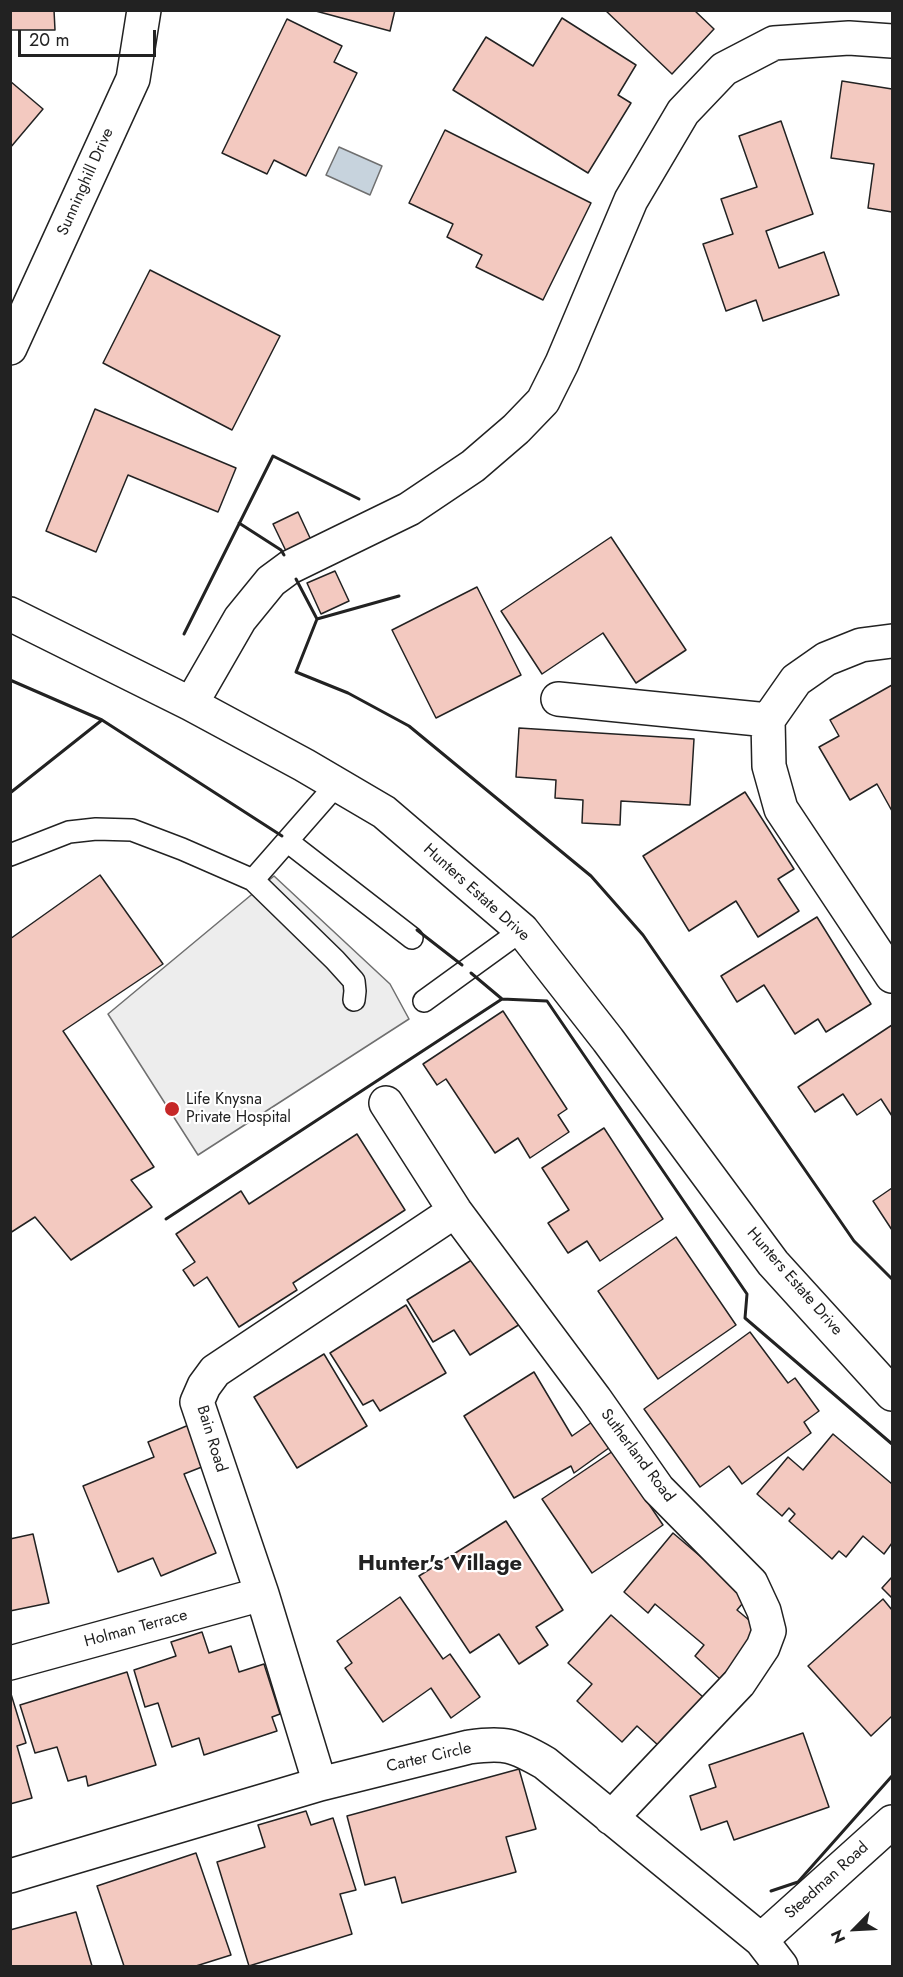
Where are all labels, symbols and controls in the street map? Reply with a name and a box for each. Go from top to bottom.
scale bar [21,18,159,56]
text: 20 m [29,27,69,53]
street label: Sunninghill Drive [54,125,118,239]
street label: Hunters Estate Drive [419,840,533,946]
place label: Life Knysna Private Hospital [186,1090,291,1128]
marker: Life Knysna Private Hospital [163,1100,181,1118]
street label: Hunters Estate Drive [742,1224,846,1340]
street label: Bain Road [192,1403,230,1475]
street label: Sutherland Road [596,1406,678,1506]
district label: Hunter's Village [358,1552,522,1578]
street label: Holman Terrace [82,1606,190,1652]
street label: Carter Circle [385,1739,473,1777]
street label: Steedman Road [781,1838,873,1924]
north arrow [825,1899,885,1959]
text: N [825,1926,851,1947]

